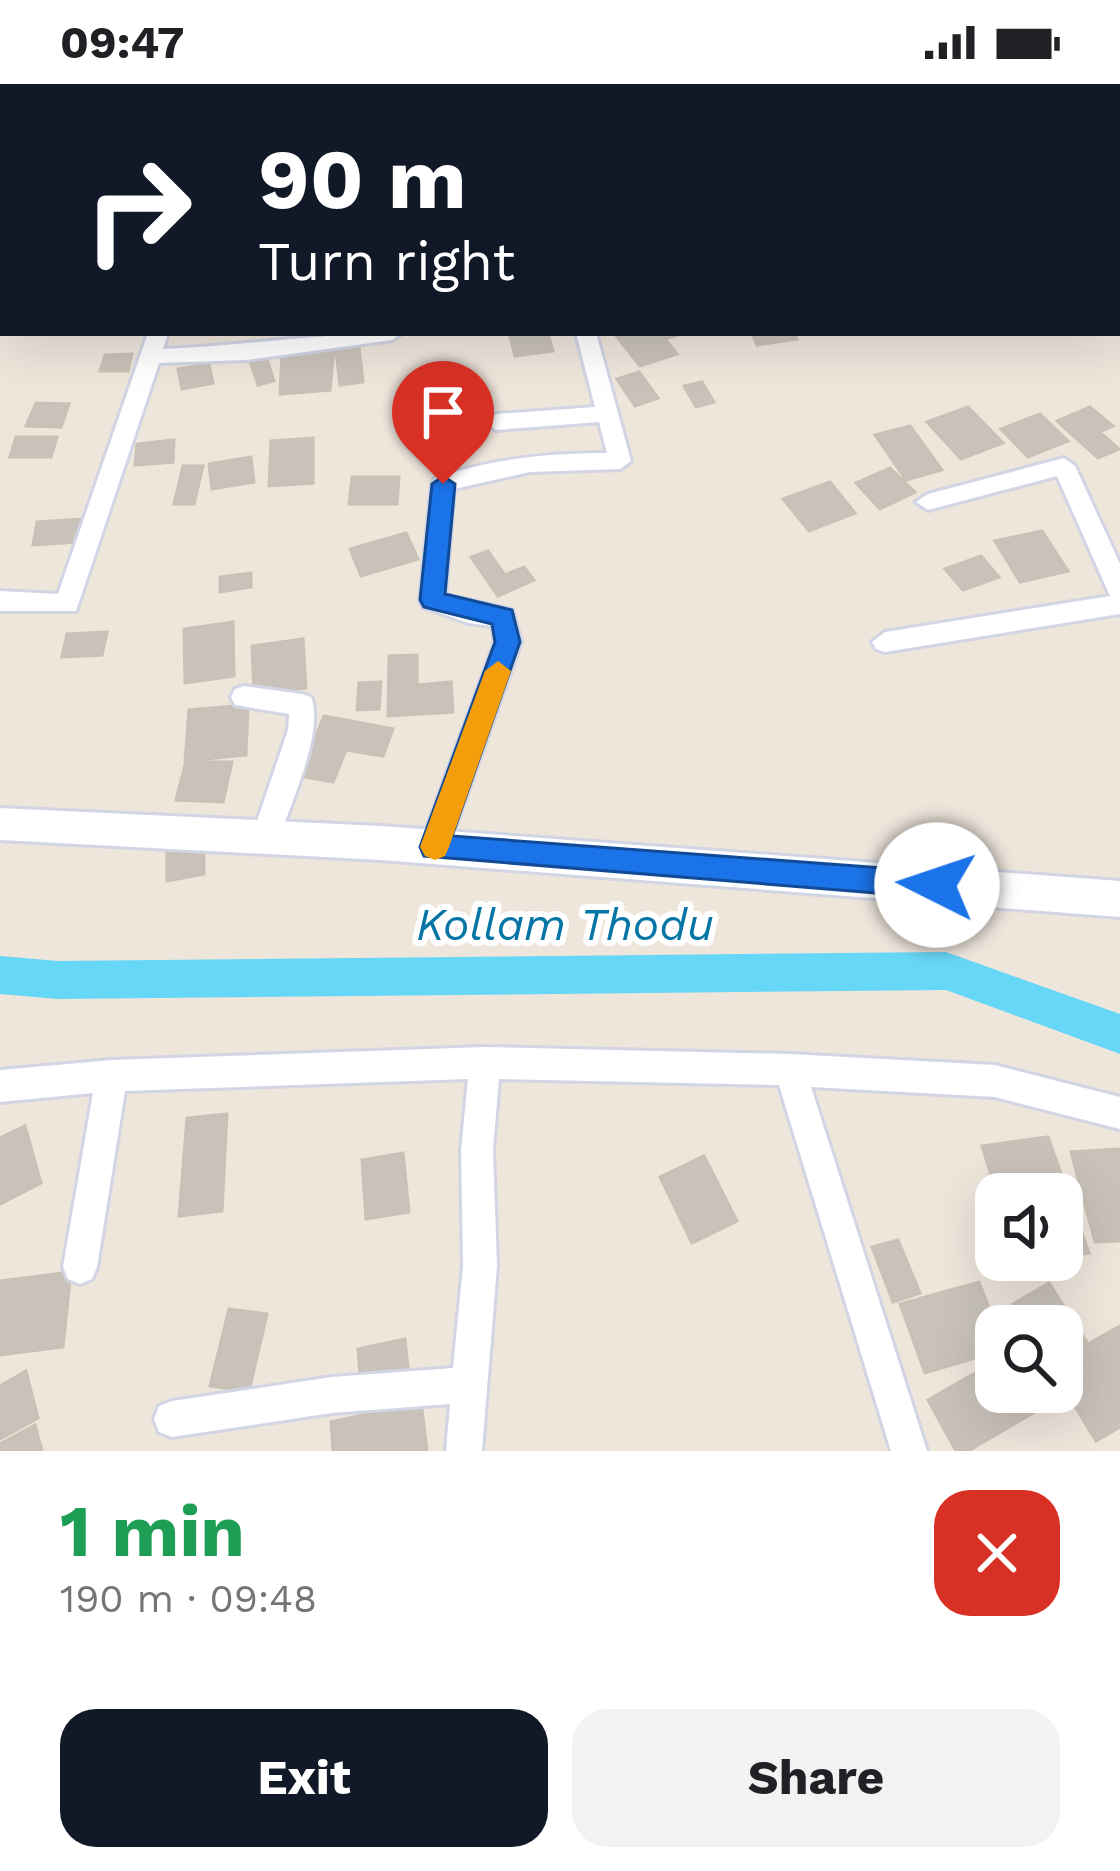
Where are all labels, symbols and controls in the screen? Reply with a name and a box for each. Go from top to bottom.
text: 09:47 [60,16,184,69]
text: 90 m [258,130,467,228]
icon: right [60,132,216,288]
text: Turn right [258,230,515,293]
pin [392,361,494,484]
icon: arrive [410,379,476,445]
position arrow [874,822,1000,948]
water label: Kollam Thodu [416,898,714,951]
map controls [975,1173,1083,1413]
button: sound [975,1173,1083,1281]
button: search [975,1305,1083,1413]
text: 1 min [60,1489,245,1573]
button: close [934,1490,1060,1616]
text: 190 m · 09:48 [60,1576,317,1621]
button: Exit [60,1709,548,1847]
button: Share [572,1709,1060,1847]

